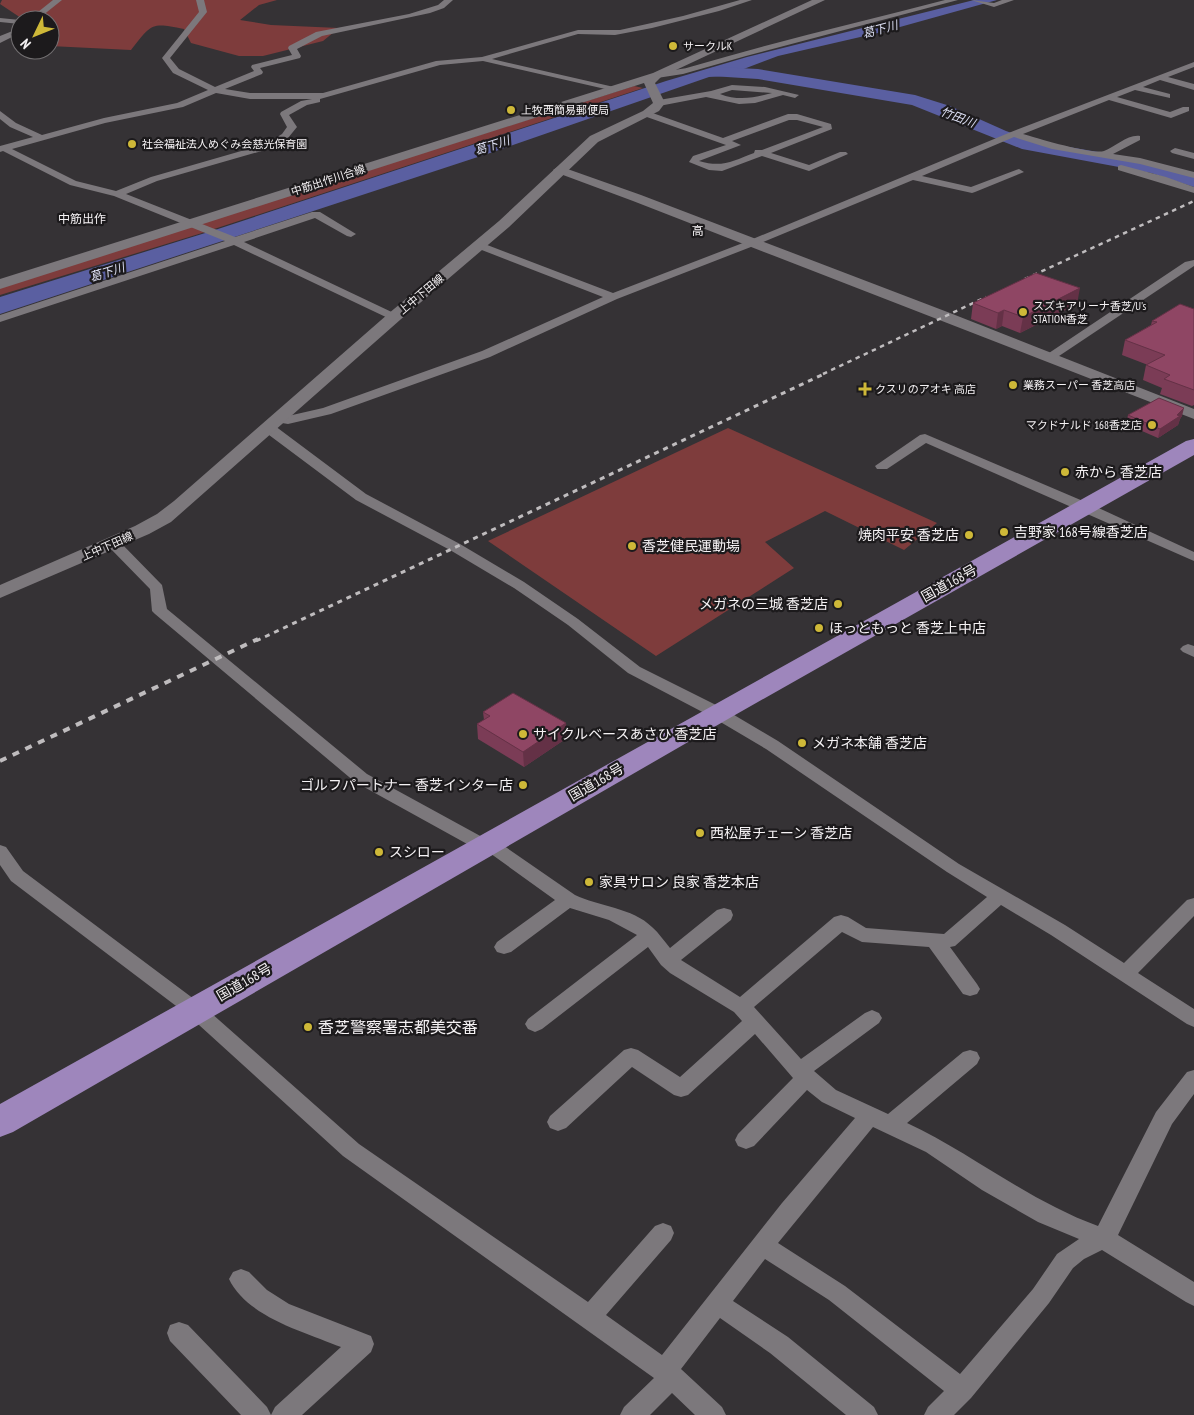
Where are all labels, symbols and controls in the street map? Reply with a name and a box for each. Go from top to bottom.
north arrow [10,10,60,60]
water label: 葛下川 [861,17,901,41]
text: N [16,35,35,53]
place label: サークルK [683,39,733,53]
marker: サークルK [667,40,679,52]
place label: 上牧西簡易郵便局 [521,103,609,117]
marker: 上牧西簡易郵便局 [505,104,517,116]
water label: 竹田川 [939,104,979,131]
water label: 葛下川 [473,132,513,158]
place label: 社会福祉法人めぐみ会慈光保育園 [142,137,307,151]
marker: 社会福祉法人めぐみ会慈光保育園 [126,138,138,150]
street label: 中筋出作川合線 [289,161,367,199]
district label: 中筋出作 [58,211,106,226]
district label: 高 [692,223,704,238]
water label: 葛下川 [88,259,128,285]
street label: 上中下田線 [395,271,447,317]
place label: スズキアリーナ香芝/U's STATION香芝 [1033,299,1146,326]
marker: スズキアリーナ香芝/U's STATION香芝 [1017,306,1029,318]
place label: 業務スーパー 香芝高店 [1023,378,1135,392]
marker: 業務スーパー 香芝高店 [1007,379,1019,391]
place label: クスリのアオキ 高店 [875,382,976,396]
marker: クスリのアオキ 高店 [859,383,871,395]
place label: マクドナルド 168香芝店 [1026,418,1142,432]
marker: マクドナルド 168香芝店 [1146,419,1158,431]
place label: 赤から 香芝店 [1075,463,1162,481]
marker: 赤から 香芝店 [1059,466,1071,478]
place label: 吉野家 168号線香芝店 [1014,523,1148,541]
place label: 焼肉平安 香芝店 [858,526,959,544]
marker: 吉野家 168号線香芝店 [998,526,1010,538]
street label: 上中下田線 [79,528,135,564]
marker: 焼肉平安 香芝店 [963,529,975,541]
place label: 香芝健民運動場 [642,537,740,555]
marker: 香芝健民運動場 [626,540,638,552]
street label: 国道168号 [918,560,980,606]
place label: メガネの三城 香芝店 [699,595,828,613]
marker: メガネの三城 香芝店 [832,598,844,610]
place label: ほっともっと 香芝上中店 [829,619,986,637]
marker: ほっともっと 香芝上中店 [813,622,825,634]
place label: サイクルベースあさひ 香芝店 [533,725,717,743]
marker: サイクルベースあさひ 香芝店 [517,728,529,740]
place label: メガネ本舗 香芝店 [812,734,927,752]
marker: メガネ本舗 香芝店 [796,737,808,749]
street label: 国道168号 [565,759,627,805]
place label: ゴルフパートナー 香芝インター店 [300,776,513,794]
marker: ゴルフパートナー 香芝インター店 [517,779,529,791]
place label: 西松屋チェーン 香芝店 [710,824,852,842]
marker: 西松屋チェーン 香芝店 [694,827,706,839]
place label: スシロー [389,843,445,861]
marker: スシロー [373,846,385,858]
place label: 家具サロン 良家 香芝本店 [599,873,759,891]
marker: 家具サロン 良家 香芝本店 [583,876,595,888]
street label: 国道168号 [213,959,275,1005]
place label: 香芝警察署志都美交番 [318,1017,478,1037]
marker: 香芝警察署志都美交番 [302,1021,314,1033]

